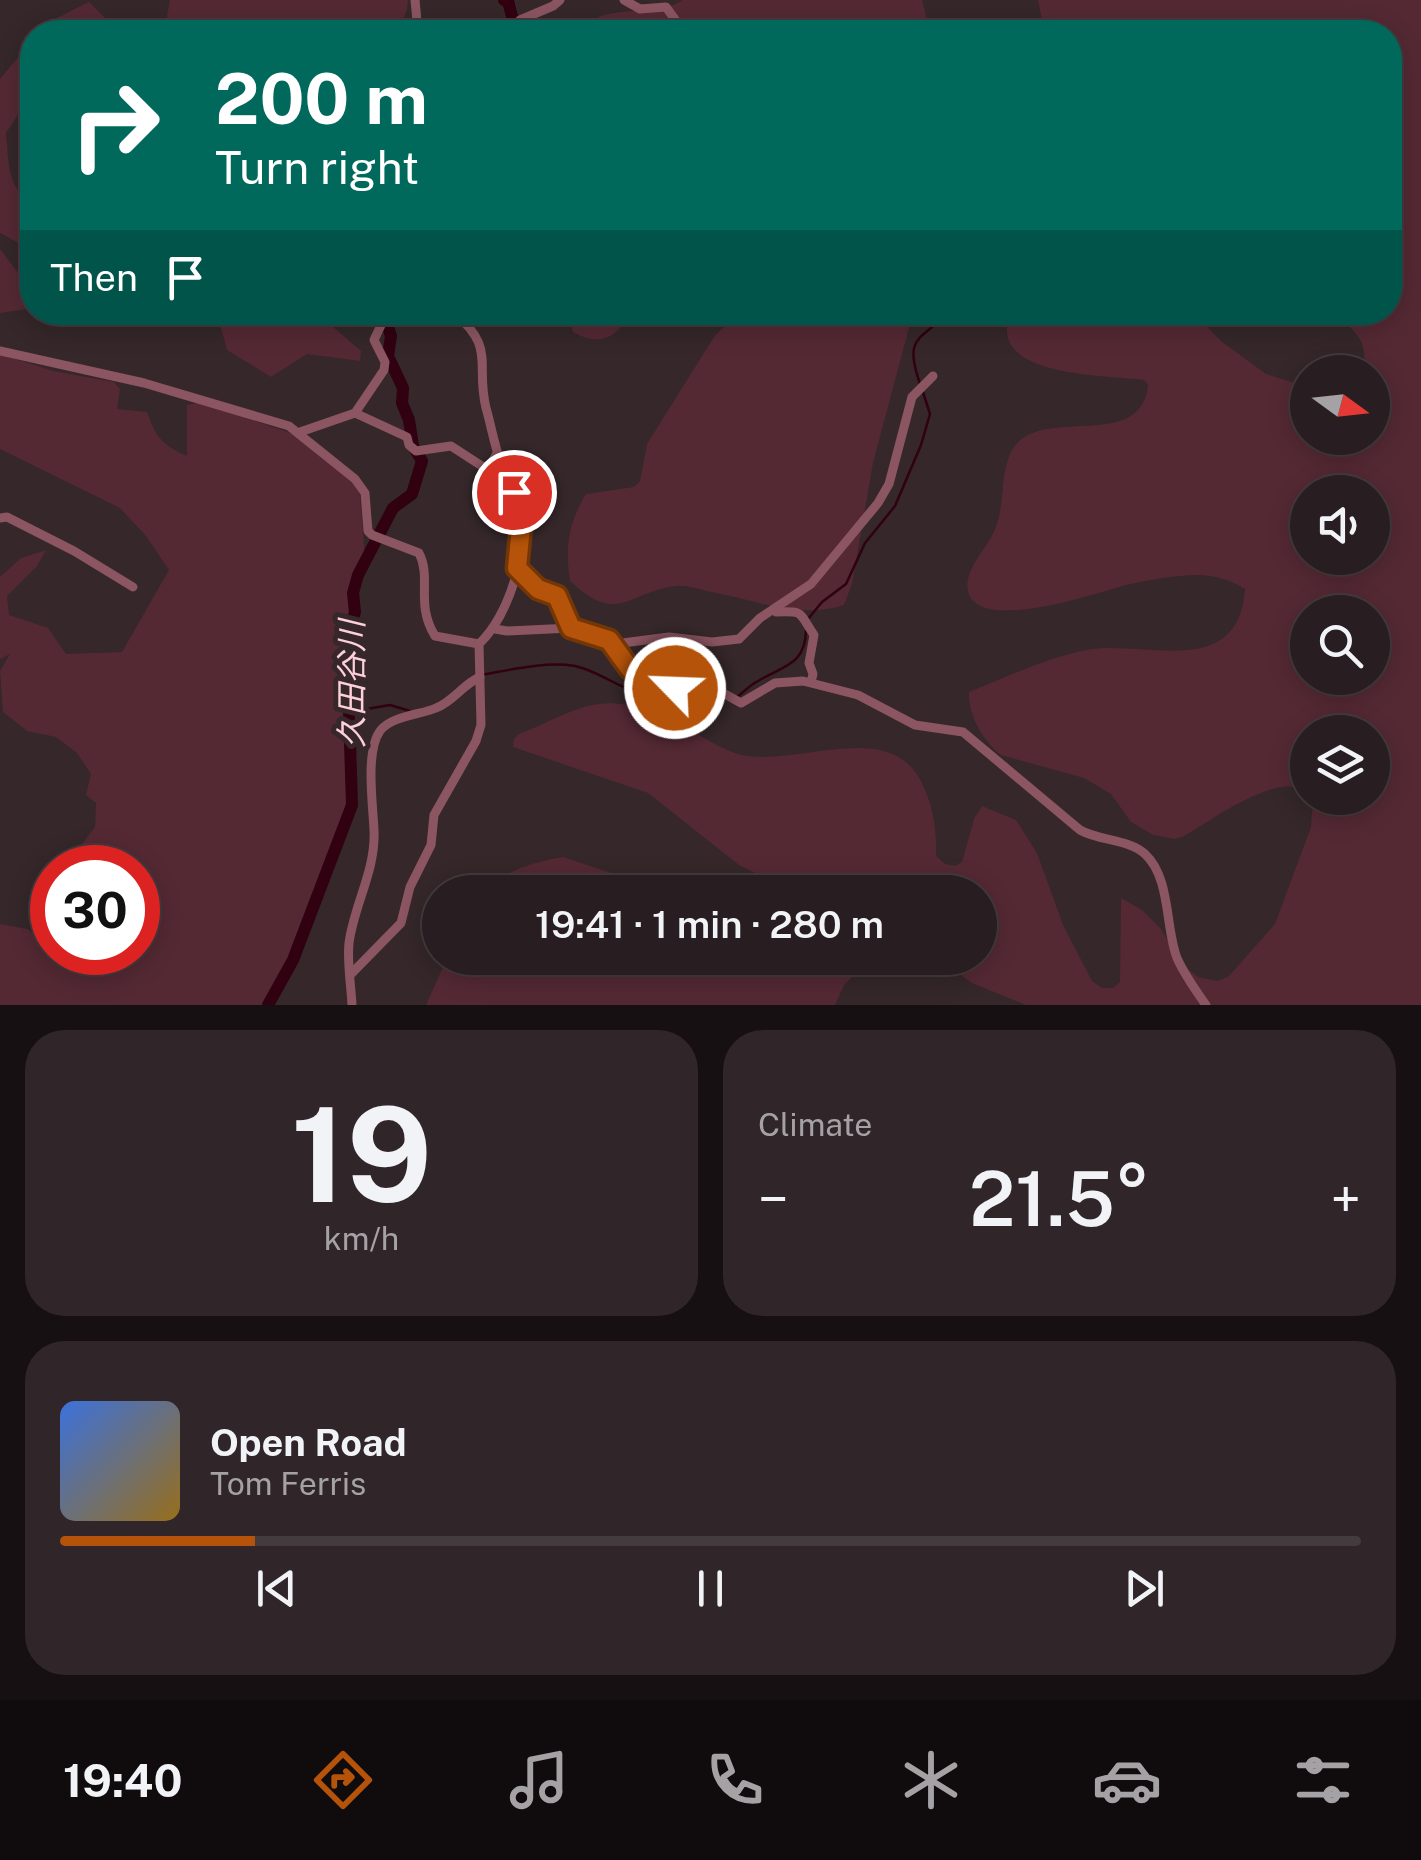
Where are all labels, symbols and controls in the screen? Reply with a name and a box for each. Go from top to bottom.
text: 200 m [215,57,428,140]
icon: right [50,60,180,190]
text: Turn right [215,141,419,194]
icon: arrive [158,250,213,305]
text: Then [50,255,138,300]
north arrow [1290,355,1390,455]
map controls [1290,355,1390,815]
pin [472,450,557,535]
icon: arrive [487,465,542,520]
button: sound [1290,475,1390,575]
button: search [1290,595,1390,695]
water label: 久田谷川 [333,617,370,748]
position arrow [623,636,727,740]
button: layers [1290,715,1390,815]
speed limit sign: 30 [30,845,160,975]
text: 19:41 · 1 min · 280 m [535,902,884,947]
text: 19 [291,1079,432,1231]
text: Climate [758,1106,872,1143]
text: 21.5° [969,1155,1150,1243]
text: − [758,1167,789,1231]
text: + [1330,1167,1361,1231]
text: km/h [324,1220,399,1257]
text: Open Road [210,1420,407,1465]
text: Tom Ferris [210,1465,366,1502]
icon: previous [249,1561,304,1616]
icon: pause [683,1561,738,1616]
icon: next [1117,1561,1172,1616]
icon: directions [308,1745,378,1815]
icon: music [504,1745,574,1815]
icon: phone [700,1745,770,1815]
icon: climate [896,1745,966,1815]
icon: car [1092,1745,1162,1815]
icon: filters [1288,1745,1358,1815]
text: 19:40 [63,1754,182,1807]

